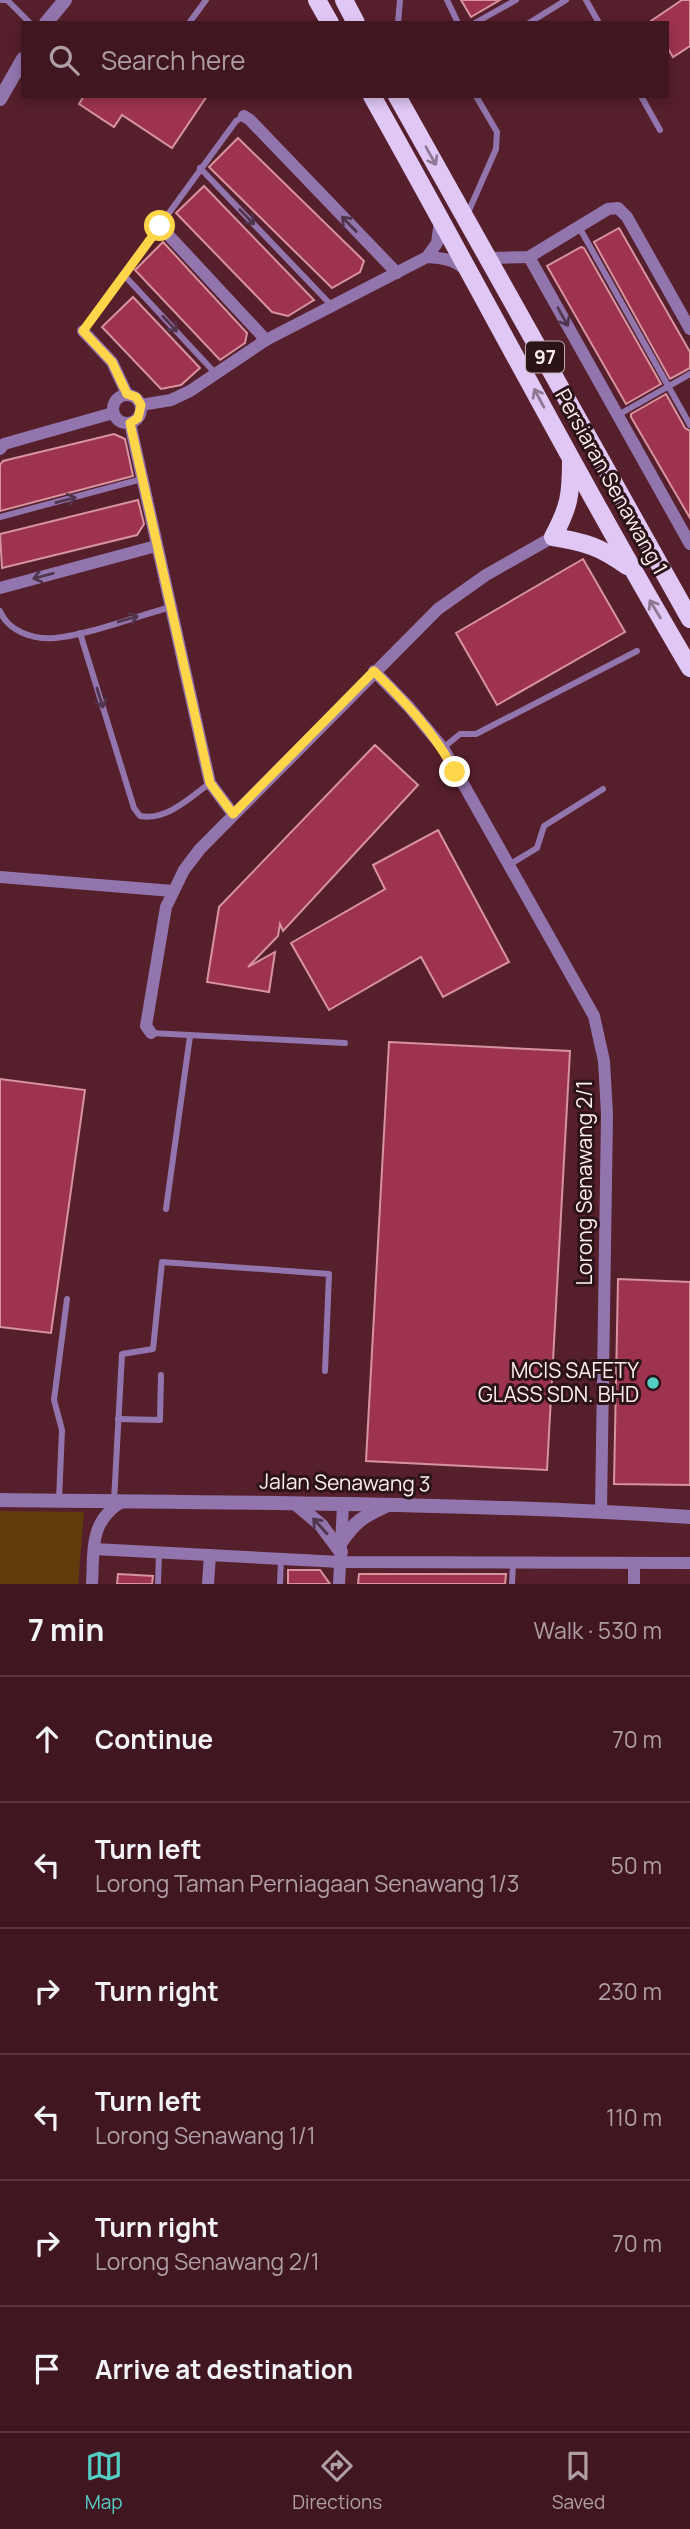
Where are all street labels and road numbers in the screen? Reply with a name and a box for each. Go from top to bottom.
road number: 97 [526,342,564,372]
street label: Persiaran Senawang 1 [549,384,675,579]
street label: Lorong Senawang 2/1 [570,1080,598,1286]
street label: Jalan Senawang 3 [259,1467,431,1497]

